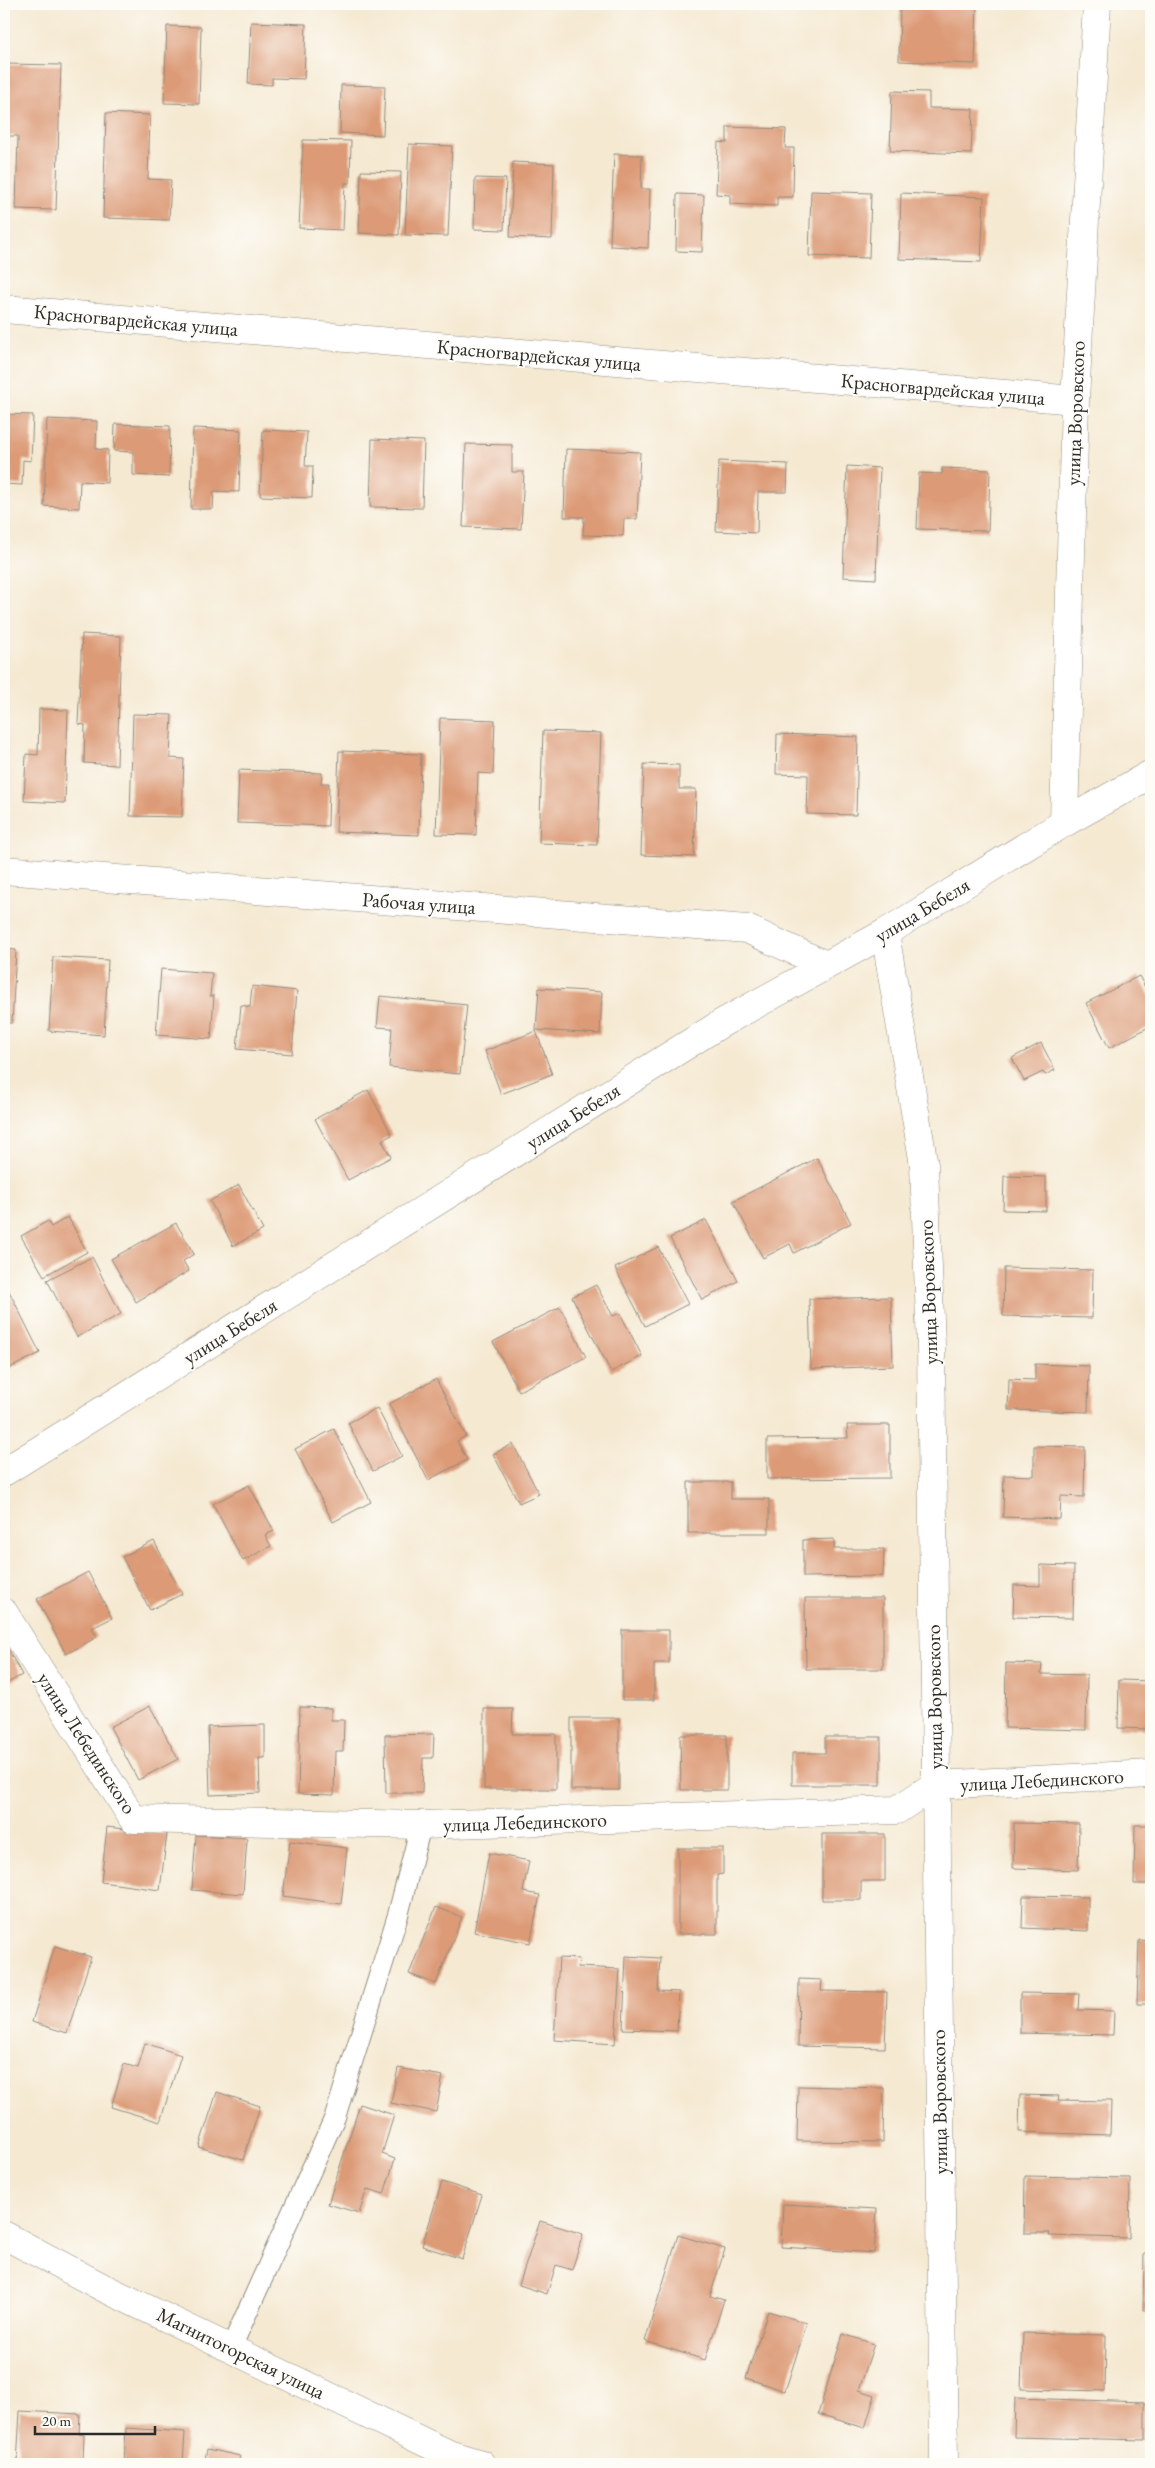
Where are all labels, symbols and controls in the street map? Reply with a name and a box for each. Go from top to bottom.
street label: Красногвардейская улица [33,298,239,342]
street label: Красногвардейская улица [436,333,642,377]
street label: улица Воровского [1059,340,1091,486]
street label: Красногвардейская улица [840,367,1046,411]
street label: улица Бебеля [870,872,974,948]
street label: Рабочая улица [361,886,477,920]
street label: улица Бебеля [521,1077,625,1155]
street label: улица Воровского [912,1219,944,1365]
street label: улица Бебеля [178,1292,282,1370]
street label: улица Воровского [920,1624,948,1770]
street label: улица Лебединского [31,1667,143,1819]
street label: улица Лебединского [959,1763,1125,1797]
street label: улица Лебединского [443,1806,607,1838]
street label: улица Воровского [925,2029,953,2175]
street label: Магнитогорская улица [153,2301,329,2405]
scale bar [35,2403,155,2435]
text: 20 m [42,2411,71,2430]

